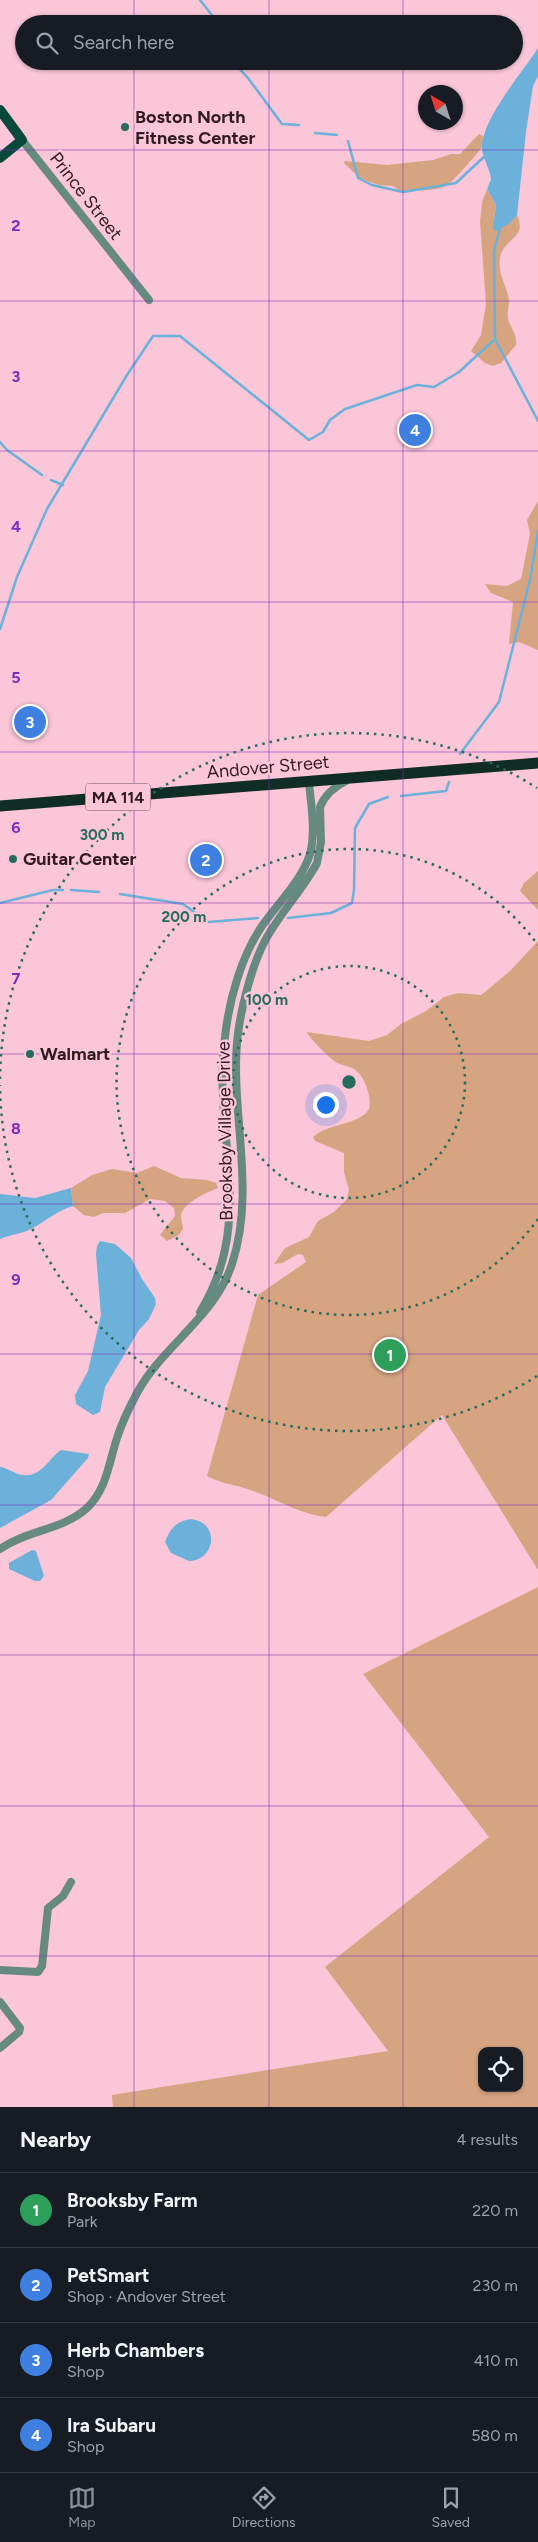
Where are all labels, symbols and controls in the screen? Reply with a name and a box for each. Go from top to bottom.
search box [15,15,523,70]
icon: search [33,29,61,57]
text: Search here [73,31,175,54]
north arrow [418,85,463,130]
place label: Boston North Fitness Center [135,106,255,149]
marker: Boston North Fitness Center [119,121,131,133]
street label: Prince Street [45,148,127,244]
text: 2 [11,216,21,235]
text: 3 [12,367,21,386]
pin: 4 [399,411,431,449]
text: 4 [11,517,21,536]
text: 5 [11,668,21,687]
pin: 3 [14,703,46,741]
street label: Andover Street [206,751,330,783]
road number: MA 114 [86,784,150,810]
text: 6 [11,818,21,837]
text: 300 m [80,826,124,844]
pin: 2 [190,841,222,879]
place label: Guitar Center [23,848,136,870]
marker: Guitar Center [7,853,19,865]
text: 200 m [162,908,206,926]
text: 7 [12,969,21,988]
text: 100 m [246,991,288,1009]
street label: Brooksby Village Drive [212,1041,238,1221]
place label: Walmart [40,1043,110,1065]
marker: Walmart [24,1048,36,1060]
centre of rings [340,1073,358,1091]
your location [313,1092,339,1118]
text: 8 [11,1119,21,1138]
text: 9 [11,1270,21,1289]
pin: 1 [374,1336,406,1374]
map controls [478,2047,523,2092]
button: locate [478,2047,523,2092]
text: Nearby [20,2127,91,2152]
text: 4 results [457,2130,518,2149]
text: Brooksby Farm [67,2189,198,2212]
text: 1 [33,2201,39,2220]
text: 220 m [472,2201,518,2220]
text: Park [67,2212,97,2231]
text: PetSmart [67,2264,150,2287]
text: 2 [31,2276,41,2295]
text: 230 m [473,2276,518,2295]
text: Shop · Andover Street [67,2287,226,2306]
text: Herb Chambers [67,2339,204,2362]
text: 3 [32,2351,40,2370]
text: 410 m [474,2351,518,2370]
text: Shop [67,2362,105,2381]
text: Ira Subaru [67,2414,156,2437]
text: 4 [31,2426,41,2445]
text: 580 m [471,2426,518,2445]
text: Shop [67,2437,105,2456]
tab: Map [68,2484,96,2531]
tab: Directions [232,2484,296,2531]
tab: Saved [431,2484,470,2531]

